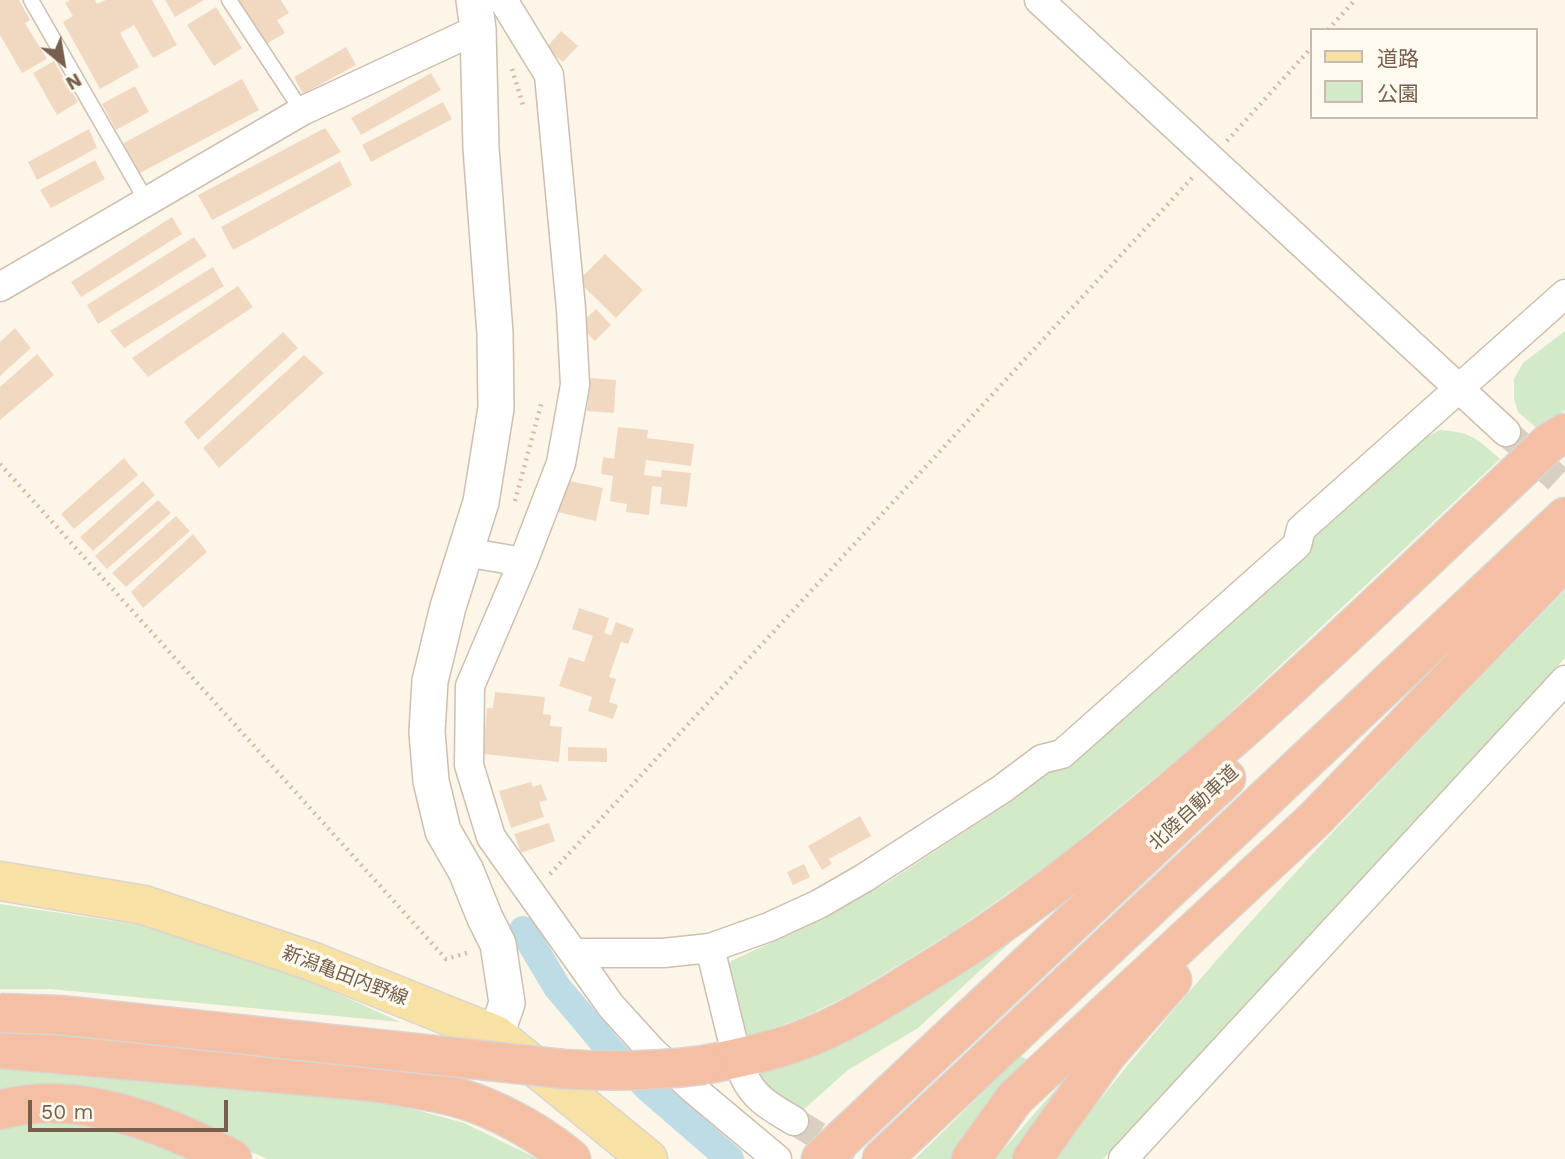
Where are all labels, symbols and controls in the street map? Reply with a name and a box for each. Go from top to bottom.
north arrow [28,28,98,98]
legend [1310,28,1537,119]
text: 道路 [1377,46,1419,71]
text: N [62,68,86,95]
text: 公園 [1377,81,1419,106]
street label: 北陸自動車道 [1145,761,1243,855]
street label: 新潟亀田内野線 [279,942,411,1010]
scale bar [32,1086,231,1130]
text: 50 m [41,1099,93,1124]

